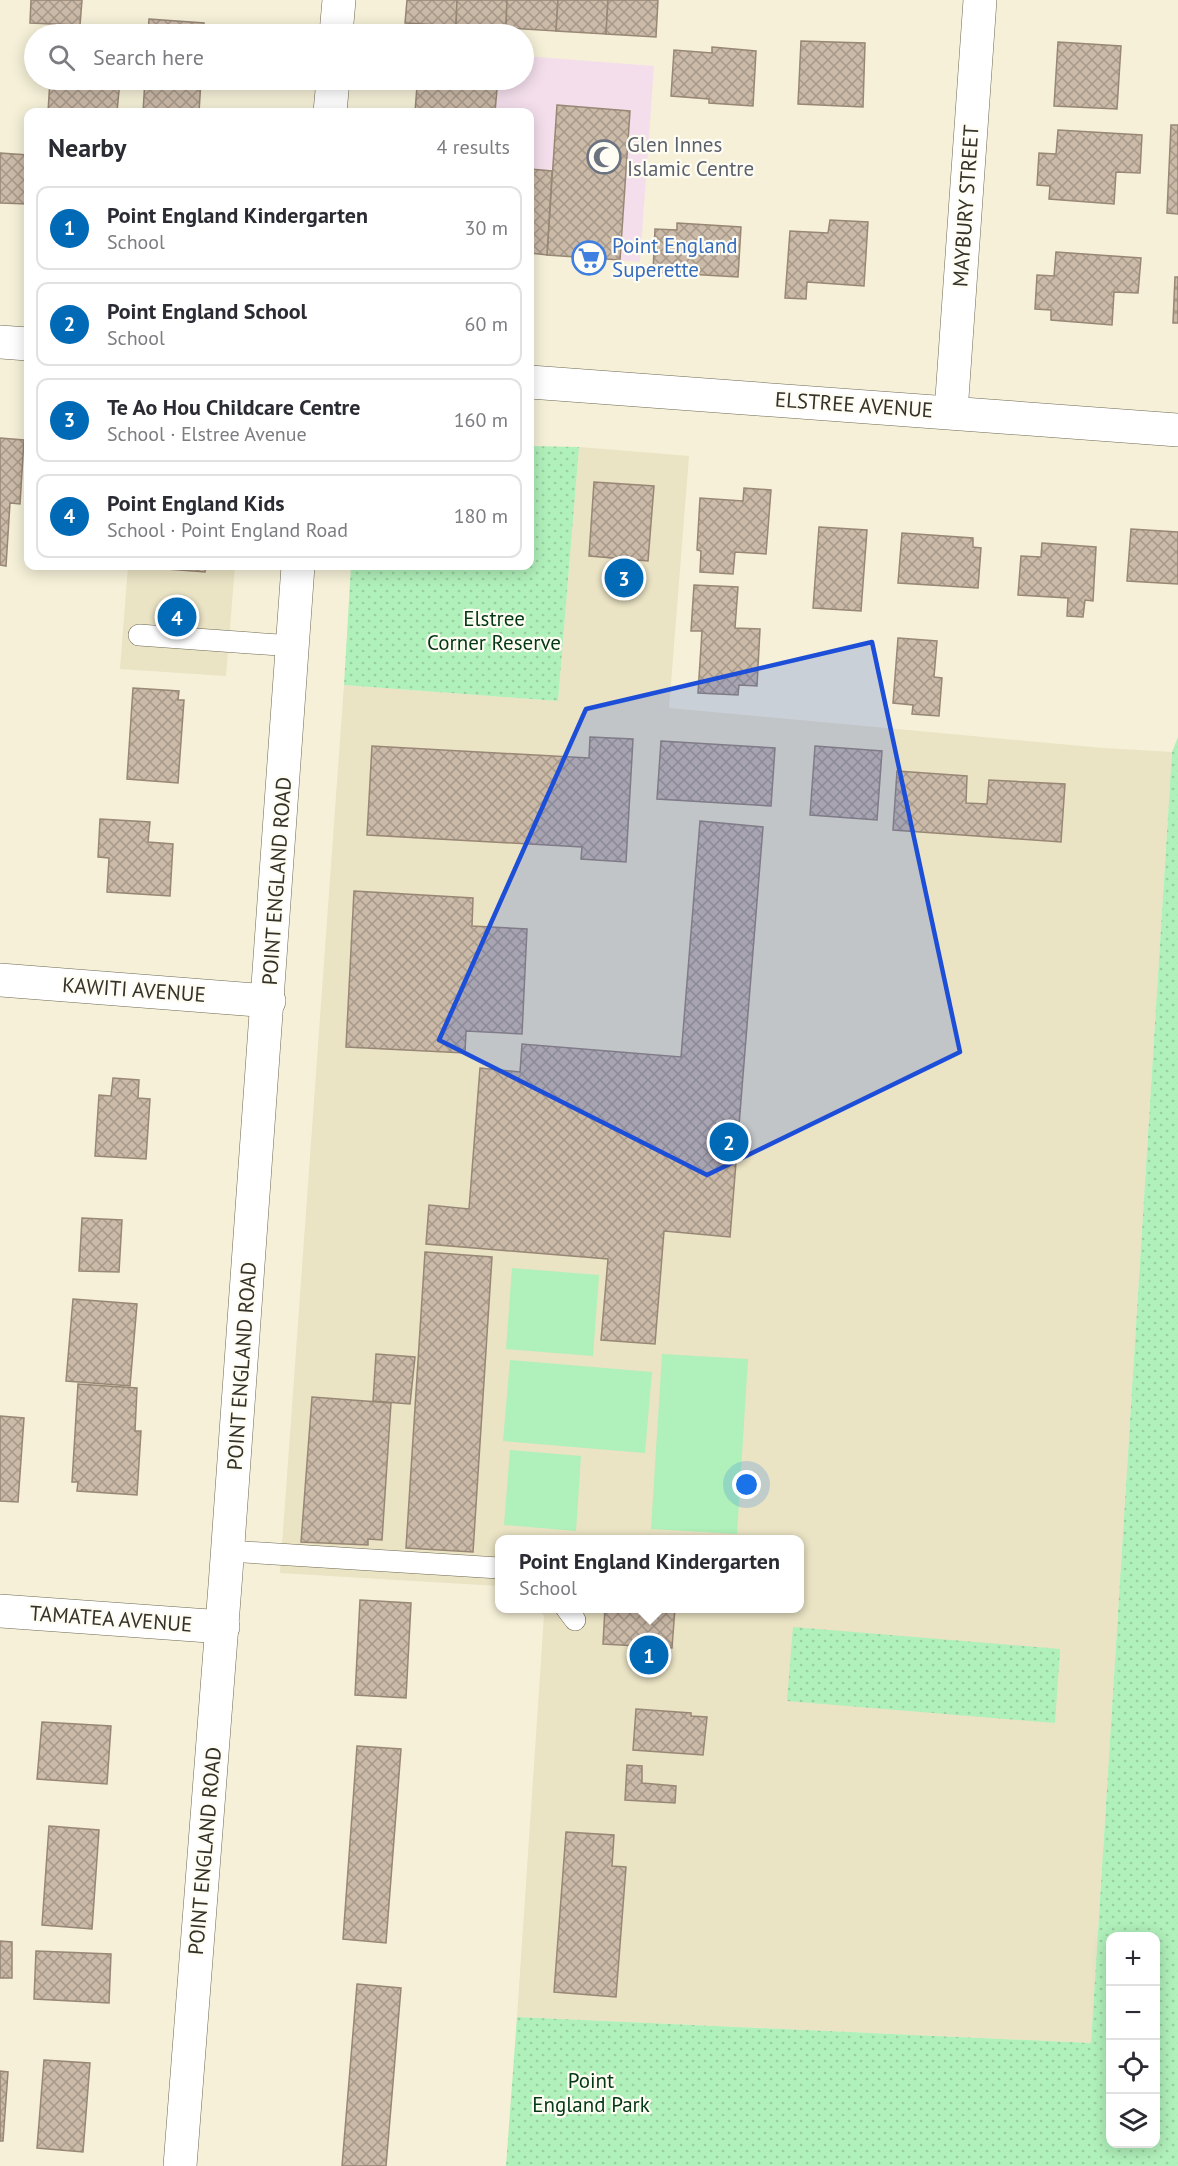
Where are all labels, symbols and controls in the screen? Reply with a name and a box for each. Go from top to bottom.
search box [24,24,534,90]
icon: search [45,41,78,74]
text: Search here [93,43,204,71]
street label: MAYBURY STREET [946,124,985,288]
text: Nearby [48,131,126,164]
place label: Glen Innes Islamic Centre [627,131,754,182]
text: 4 results [437,134,510,160]
mosque icon: Glen Innes Islamic Centre [586,139,622,175]
text: Point England Kindergarten [107,201,368,229]
text: 1 [64,215,75,241]
text: 30 m [465,215,508,241]
text: School [107,229,165,255]
place label: Point England Superette [612,232,737,283]
supermarket icon: Point England Superette [571,240,607,276]
text: Point England School [107,297,307,325]
text: 2 [64,311,75,337]
text: 60 m [465,311,508,337]
text: School [107,325,165,351]
street label: ELSTREE AVENUE [774,386,934,423]
text: Te Ao Hou Childcare Centre [107,393,360,421]
text: 3 [64,407,75,433]
text: 160 m [454,407,508,433]
text: School · Elstree Avenue [107,421,307,447]
text: Point England Kids [107,489,285,517]
text: 4 [64,503,75,529]
text: 180 m [454,503,508,529]
text: School · Point England Road [107,517,348,543]
pin: 3 [604,556,644,600]
pin: 4 [158,594,196,640]
park label: Elstree Corner Reserve [427,605,561,656]
street label: POINT ENGLAND ROAD [256,776,297,986]
street label: KAWITI AVENUE [61,971,207,1008]
pin: 2 [710,1120,748,1164]
street label: POINT ENGLAND ROAD [221,1261,262,1471]
your location [732,1470,761,1499]
popup [495,1535,804,1613]
text: Point England Kindergarten [519,1547,780,1575]
text: School [519,1575,577,1601]
street label: TAMATEA AVENUE [29,1599,193,1638]
pin: 1 [630,1632,668,1678]
street label: POINT ENGLAND ROAD [182,1746,227,1956]
map controls [1106,1932,1160,2148]
button: + [1106,1932,1160,1986]
button: − [1106,1986,1160,2040]
button: locate [1106,2040,1160,2094]
park label: Point England Park [532,2067,650,2118]
button: layers [1106,2094,1160,2148]

